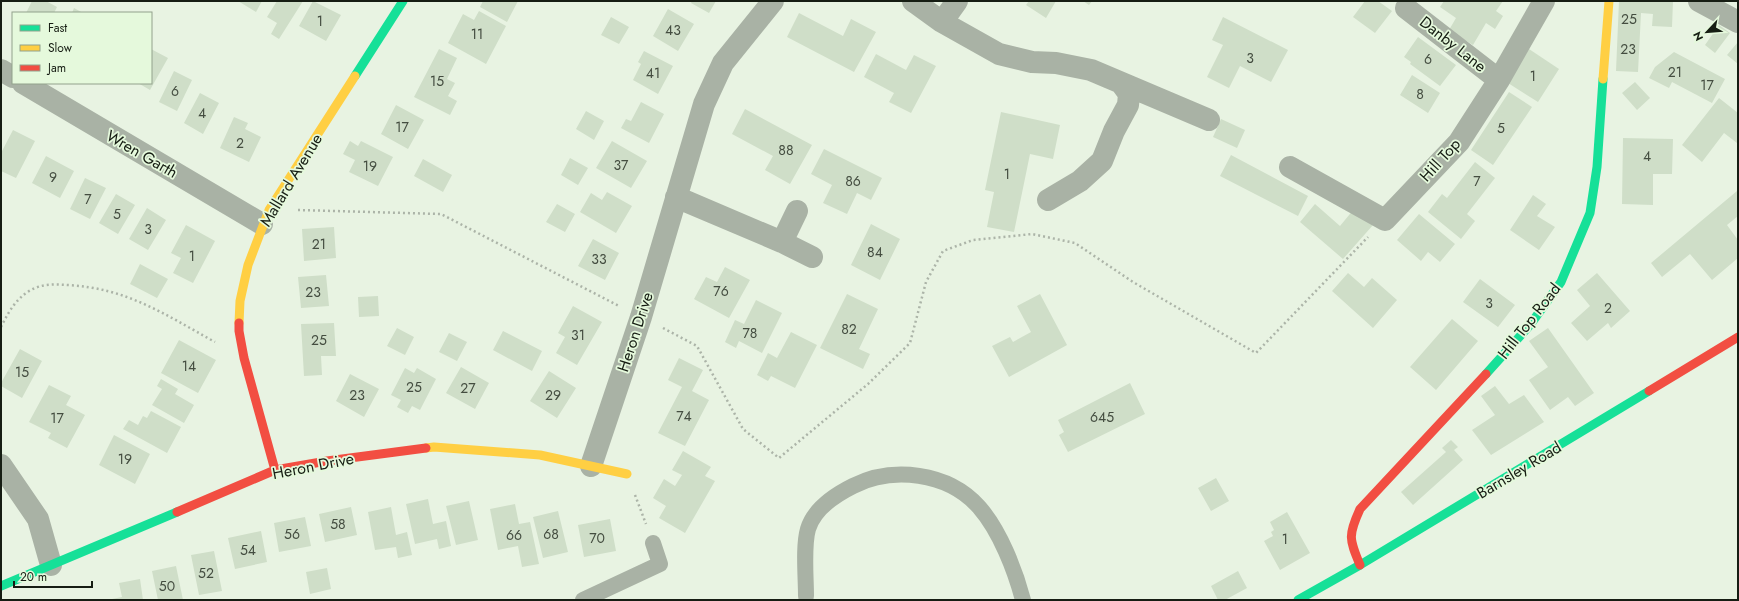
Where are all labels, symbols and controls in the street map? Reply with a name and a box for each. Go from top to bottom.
house number: 25 [1621,9,1637,29]
house number: 1 [317,11,323,31]
street label: Danby Lane [1415,11,1491,77]
legend [12,12,152,84]
north arrow [1687,12,1727,52]
text: Fast [48,19,67,37]
house number: 43 [665,20,681,40]
house number: 11 [471,24,483,44]
text: N [1689,29,1707,44]
text: Slow [48,39,73,57]
house number: 23 [1620,39,1636,59]
house number: 3 [1246,48,1254,68]
house number: 6 [1424,49,1432,69]
text: Jam [46,59,66,77]
house number: 21 [1668,62,1682,82]
house number: 41 [646,63,660,83]
house number: 1 [1530,66,1536,86]
house number: 15 [430,71,444,91]
house number: 17 [1700,75,1714,95]
house number: 6 [171,81,179,101]
house number: 8 [1416,84,1424,104]
house number: 4 [198,103,206,123]
house number: 17 [395,117,409,137]
house number: 5 [1497,118,1505,138]
street label: Wren Garth [102,124,182,184]
street label: Mallard Avenue [254,129,328,231]
house number: 2 [236,133,244,153]
street label: Hill Top [1414,133,1466,187]
house number: 88 [778,140,794,160]
house number: 4 [1643,146,1651,166]
house number: 37 [614,155,629,175]
house number: 19 [363,156,377,176]
house number: 1 [1004,164,1010,184]
house number: 9 [49,167,57,187]
house number: 86 [845,171,861,191]
house number: 7 [1473,171,1481,191]
house number: 7 [84,189,92,209]
house number: 5 [113,204,121,224]
house number: 3 [144,219,152,239]
house number: 21 [312,234,326,254]
house number: 84 [867,242,883,262]
house number: 1 [189,246,195,266]
house number: 33 [591,249,607,269]
street label: Hill Top Road [1492,278,1566,364]
house number: 76 [713,281,729,301]
house number: 23 [305,282,321,302]
street label: Heron Drive [611,289,659,375]
house number: 3 [1485,293,1493,313]
house number: 2 [1604,298,1612,318]
house number: 82 [841,319,857,339]
house number: 78 [743,323,758,343]
house number: 31 [571,325,585,345]
house number: 25 [311,330,327,350]
house number: 14 [182,356,196,376]
house number: 15 [15,362,29,382]
house number: 25 [406,377,422,397]
house number: 27 [460,378,476,398]
house number: 23 [349,385,365,405]
house number: 29 [545,385,561,405]
house number: 74 [676,406,692,426]
house number: 645 [1090,407,1114,427]
house number: 17 [50,408,64,428]
street label: Barnsley Road [1472,436,1566,504]
street label: Heron Drive [270,447,356,485]
house number: 19 [118,449,132,469]
house number: 58 [330,514,346,534]
house number: 56 [284,524,300,544]
house number: 68 [543,524,559,544]
house number: 66 [506,525,522,545]
house number: 70 [589,528,605,548]
house number: 1 [1282,529,1288,549]
house number: 54 [240,540,256,560]
scale bar [14,563,92,589]
house number: 52 [198,563,214,583]
text: 20 m [20,568,47,586]
house number: 50 [159,576,175,596]

